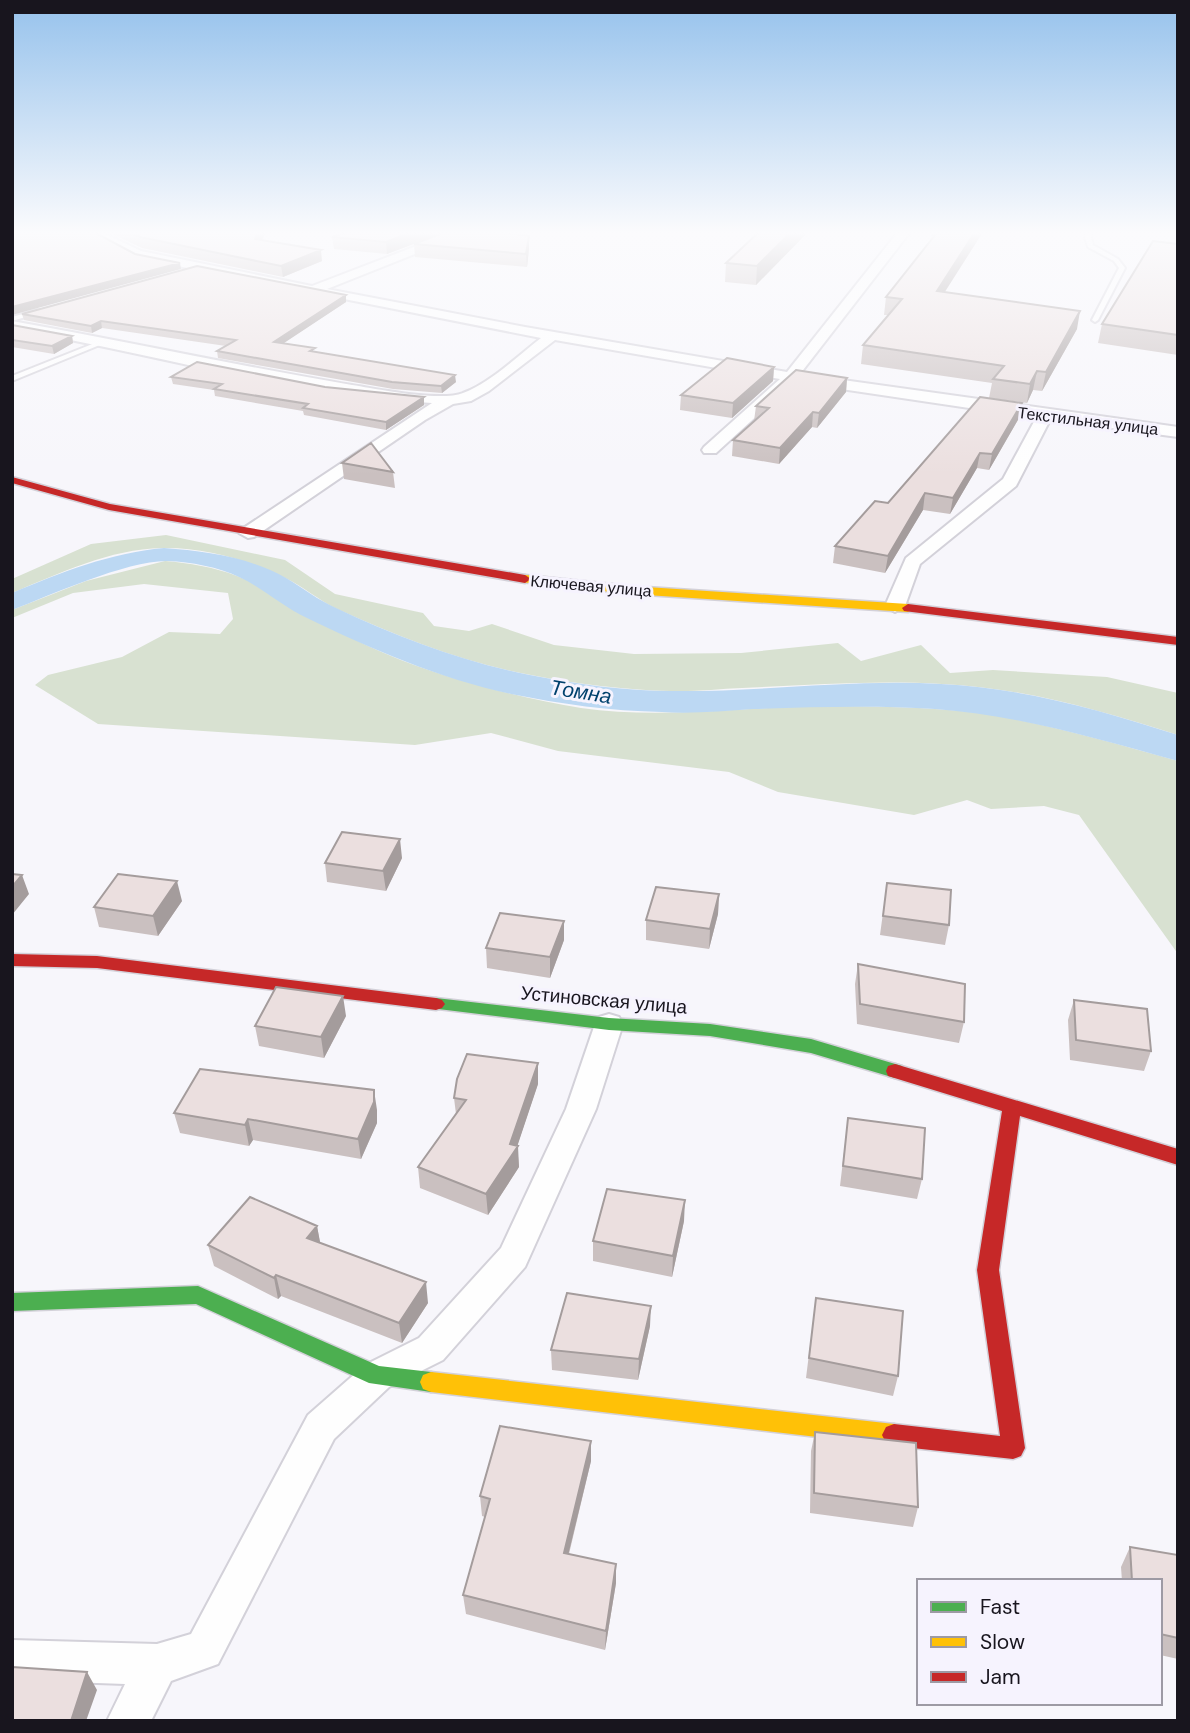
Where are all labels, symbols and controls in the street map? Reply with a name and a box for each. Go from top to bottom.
street label: Текстильная улица [1016,402,1160,440]
street label: Ключевая улица [529,570,653,602]
water label: Томна [548,673,614,711]
street label: Устиновская улица [520,980,689,1020]
legend [917,1579,1162,1705]
text: Fast [980,1593,1020,1621]
text: Slow [980,1628,1025,1656]
text: Jam [980,1663,1021,1691]

